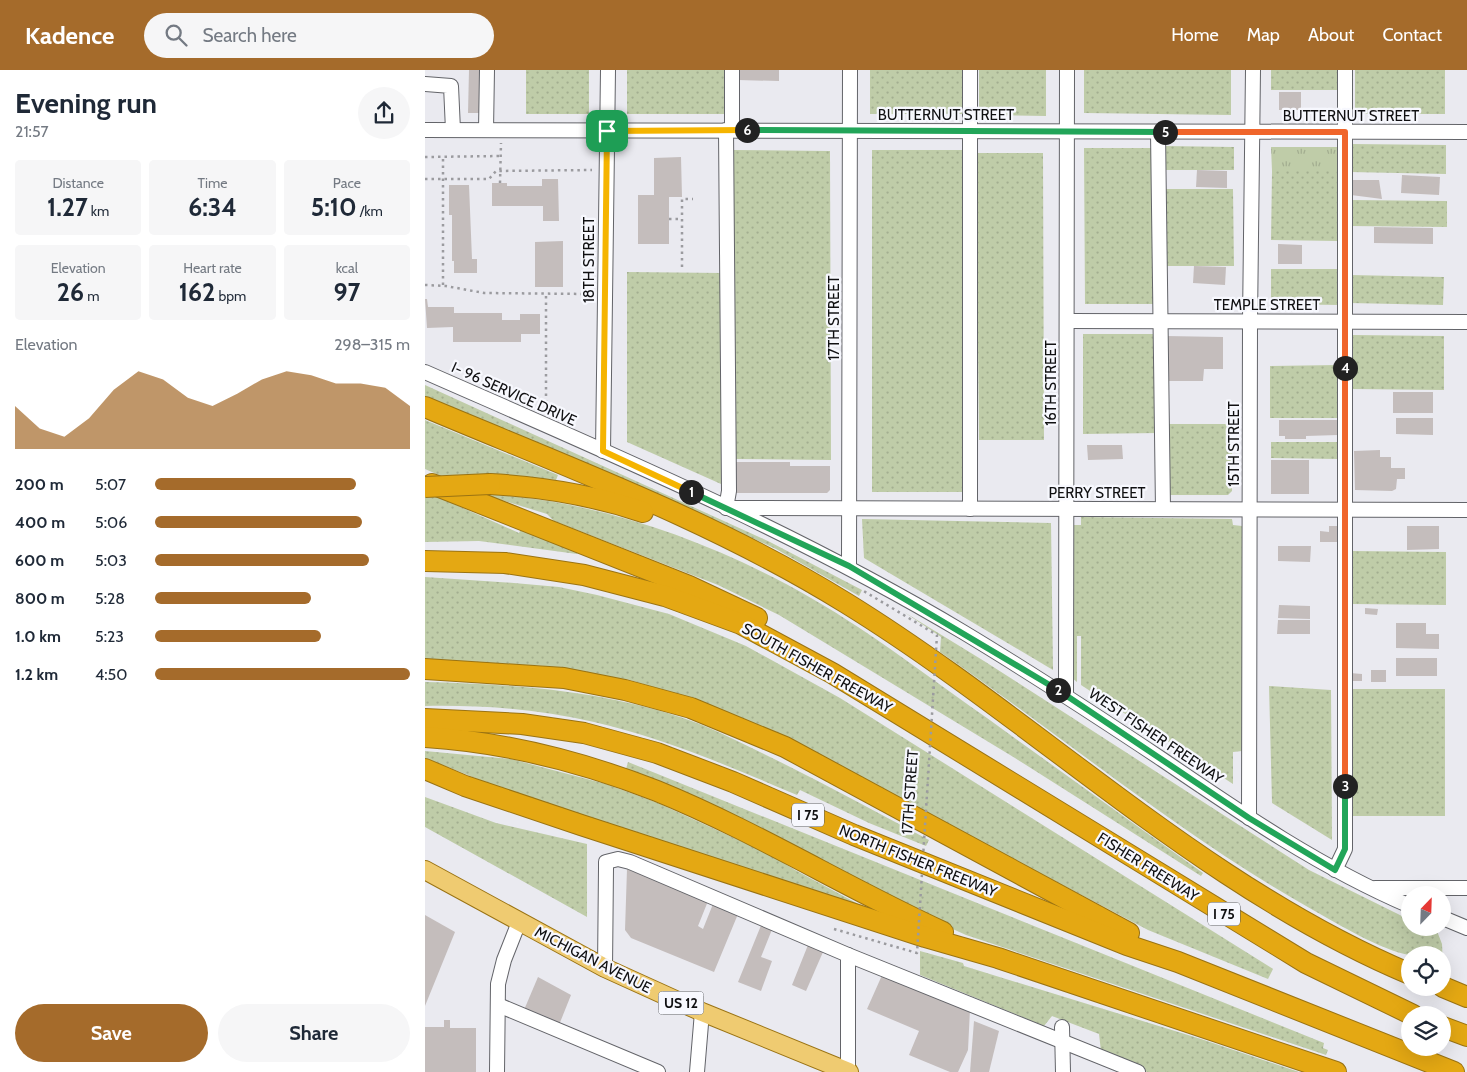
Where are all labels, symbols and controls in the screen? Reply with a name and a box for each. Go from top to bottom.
search box [144,13,494,58]
text: Kadence [25,21,114,50]
icon: search [162,21,190,49]
text: Search here [202,24,297,47]
text: Home [1171,24,1219,46]
text: Map [1247,24,1280,46]
text: About [1308,24,1354,46]
text: Contact [1382,24,1442,46]
text: Evening run [15,86,157,120]
button: share [358,87,410,139]
street label: BUTTERNUT STREET [878,106,1014,124]
street label: BUTTERNUT STREET [1283,107,1419,125]
pin [586,110,628,152]
icon: arrive [593,117,621,145]
pin: 6 [735,118,759,142]
pin: 5 [1153,120,1177,144]
text: 6 [744,121,751,139]
text: 21:57 [15,122,49,141]
text: 5 [1162,123,1169,141]
text: Distance [52,174,104,192]
text: Time [198,174,227,192]
text: Pace [333,174,361,192]
text: 1.27 [47,192,88,222]
text: 6:34 [188,192,237,222]
text: 5:10 [311,192,357,222]
text: km [88,202,109,220]
text: /km [357,202,383,220]
street label: 18TH STREET [580,217,598,303]
text: Elevation [51,259,106,277]
text: Heart rate [183,259,242,277]
text: kcal [336,259,358,277]
street label: 17TH STREET [825,275,843,361]
text: 26 [57,277,84,307]
text: 162 [179,277,215,307]
text: 97 [333,277,360,307]
text: m [84,287,100,305]
text: bpm [215,287,246,305]
street label: TEMPLE STREET [1214,296,1320,314]
text: Elevation [15,335,78,354]
text: 298–315 m [334,335,410,354]
street label: 16TH STREET [1042,340,1060,426]
pin: 4 [1333,356,1357,380]
street label: I- 96 SERVICE DRIVE [449,358,579,430]
text: 4 [1341,359,1350,377]
street label: 15TH STREET [1225,401,1243,487]
text: 200 m [15,475,64,494]
text: 5:07 [95,475,126,494]
pin: 1 [679,480,703,504]
text: 1 [689,483,694,501]
street label: PERRY STREET [1048,484,1146,502]
text: 400 m [15,513,65,532]
text: 5:06 [95,513,127,532]
text: 600 m [15,551,64,570]
text: 5:03 [95,551,127,570]
text: 800 m [15,589,65,608]
text: 5:28 [95,589,125,608]
street label: SOUTH FISHER FREEWAY [739,619,896,717]
text: 1.0 km [15,627,61,646]
text: 5:23 [95,627,124,646]
text: 1.2 km [15,665,58,684]
text: 4:50 [95,665,127,684]
pin: 2 [1045,678,1071,702]
text: 2 [1055,681,1062,699]
street label: WEST FISHER FREEWAY [1085,684,1227,788]
street label: 17TH STREET [898,749,922,835]
pin: 3 [1333,774,1357,798]
text: 3 [1342,777,1349,795]
road number: I 75 [792,804,824,826]
street label: NORTH FISHER FREEWAY [836,821,1000,901]
street label: FISHER FREEWAY [1094,829,1202,906]
north arrow [1401,886,1451,936]
map controls [1401,886,1451,1056]
road number: I 75 [1208,902,1240,926]
street label: MICHIGAN AVENUE [532,923,654,997]
button: locate [1401,946,1451,996]
road number: US 12 [659,991,703,1014]
button: Save [15,1004,208,1062]
button: Share [218,1004,410,1062]
button: layers [1401,1006,1451,1056]

